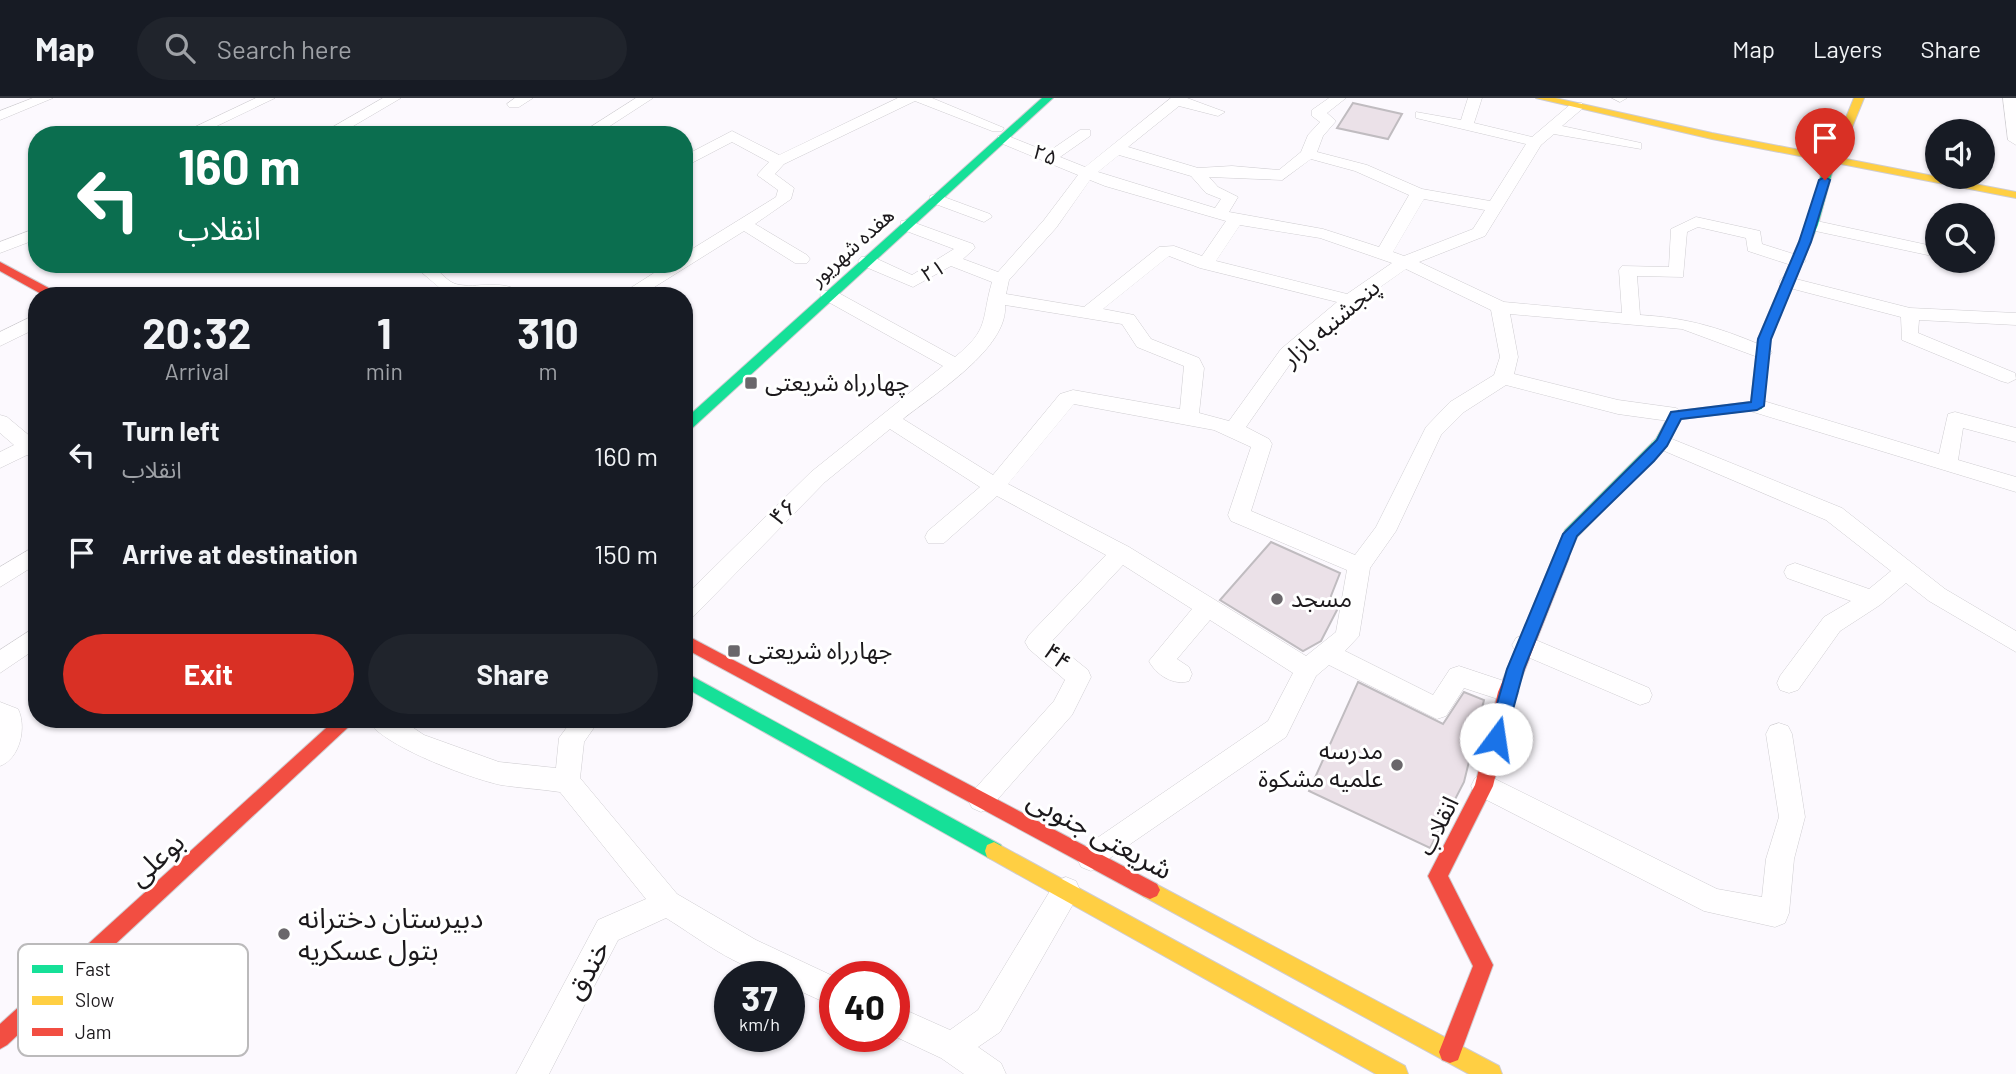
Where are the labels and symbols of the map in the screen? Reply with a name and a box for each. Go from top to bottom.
pin [1795,108,1855,180]
street label: ۲۵ [1030,138,1061,170]
street label: هفده شهریور [803,201,899,292]
street label: ۲۱ [916,253,949,286]
street label: پنجشنبه بازار [1274,271,1386,375]
place label: چهارراه شریعتی [765,367,909,398]
marker: چهارراه شریعتی [743,375,759,391]
street label: ۴۶ [762,491,802,531]
place label: مسجد [1291,583,1352,612]
marker: مسجد [1269,591,1285,607]
place label: جهارراه شریعتی [748,635,892,665]
street label: ۴۴ [1038,636,1078,676]
marker: جهارراه شریعتی [726,643,742,659]
position arrow [1459,702,1533,776]
place label: مدرسه علمیه مشکوة [1258,735,1383,793]
marker: مدرسه علمیه مشکوة [1389,757,1405,773]
street label: شریعتی جنوبی [1022,781,1179,886]
street label: انقلاب [1410,791,1464,860]
street label: بوعلی [120,824,191,893]
place label: دبیرستان دخترانه بتول عسکریه [298,900,483,967]
marker: دبیرستان دخترانه بتول عسکریه [276,926,292,942]
street label: خندق [556,934,616,1005]
legend [18,944,248,1056]
text: Fast [75,957,111,980]
speed limit sign: 40 [819,961,910,1052]
text: Slow [75,988,114,1011]
text: Jam [75,1020,111,1043]

